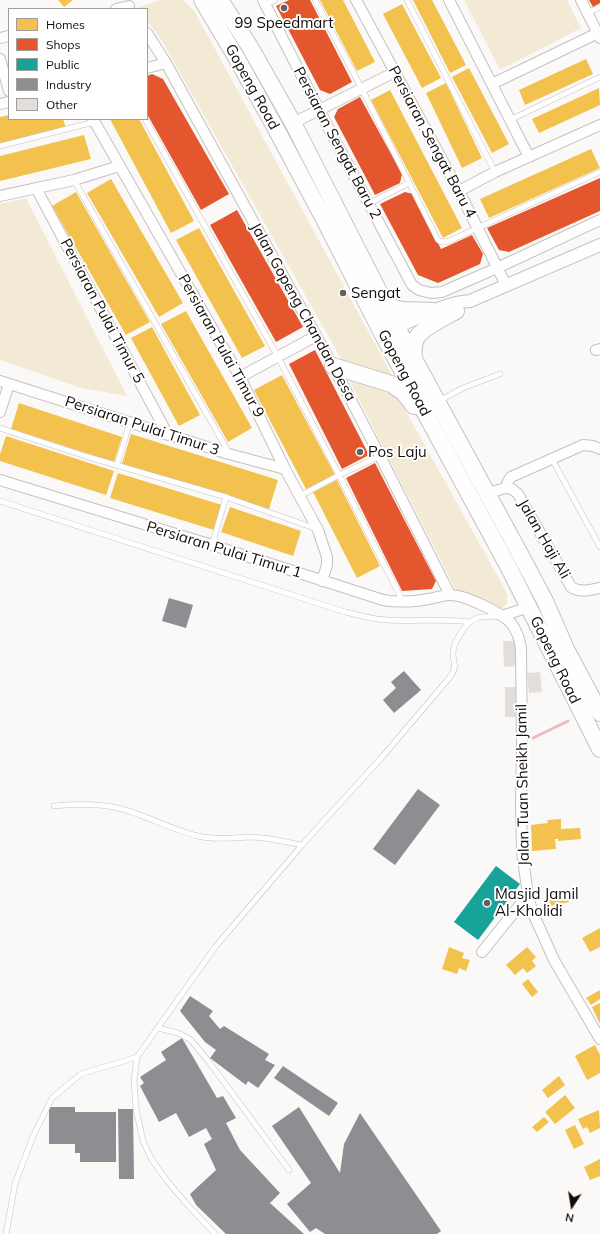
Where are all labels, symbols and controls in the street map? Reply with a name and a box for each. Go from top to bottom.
marker: 99 Speedmart [279,3,289,13]
legend [8,8,148,120]
place label: 99 Speedmart [235,14,333,32]
text: Homes [46,17,85,32]
text: Shops [46,37,81,52]
street label: Gopeng Road [221,41,283,133]
text: Public [46,57,80,72]
street label: Persiaran Sengat Baru 4 [384,63,480,221]
street label: Persiaran Sengat Baru 2 [289,64,385,222]
text: Industry [46,77,91,92]
text: Other [46,97,77,112]
street label: Jalan Gopeng Chandan Desa [246,220,360,404]
street label: Persiaran Pulai Timur 5 [56,236,148,386]
street label: Persiaran Pulai Timur 9 [174,271,268,421]
place label: Sengat [351,284,401,302]
marker: Sengat [338,288,348,298]
street label: Gopeng Road [374,327,434,419]
street label: Persiaran Pulai Timur 3 [63,393,221,459]
place label: Pos Laju [368,443,427,461]
marker: Pos Laju [355,447,365,457]
street label: Jalan Haji Ali [514,496,574,582]
street label: Persiaran Pulai Timur 1 [144,518,304,582]
street label: Gopeng Road [526,613,584,707]
street label: Jalan Tuan Sheikh Jamil [513,704,533,866]
place label: Masjid Jamil Al-Kholidi [495,885,579,920]
marker: Masjid Jamil Al-Kholidi [482,898,492,908]
north arrow [552,1186,592,1226]
text: N [564,1210,575,1225]

